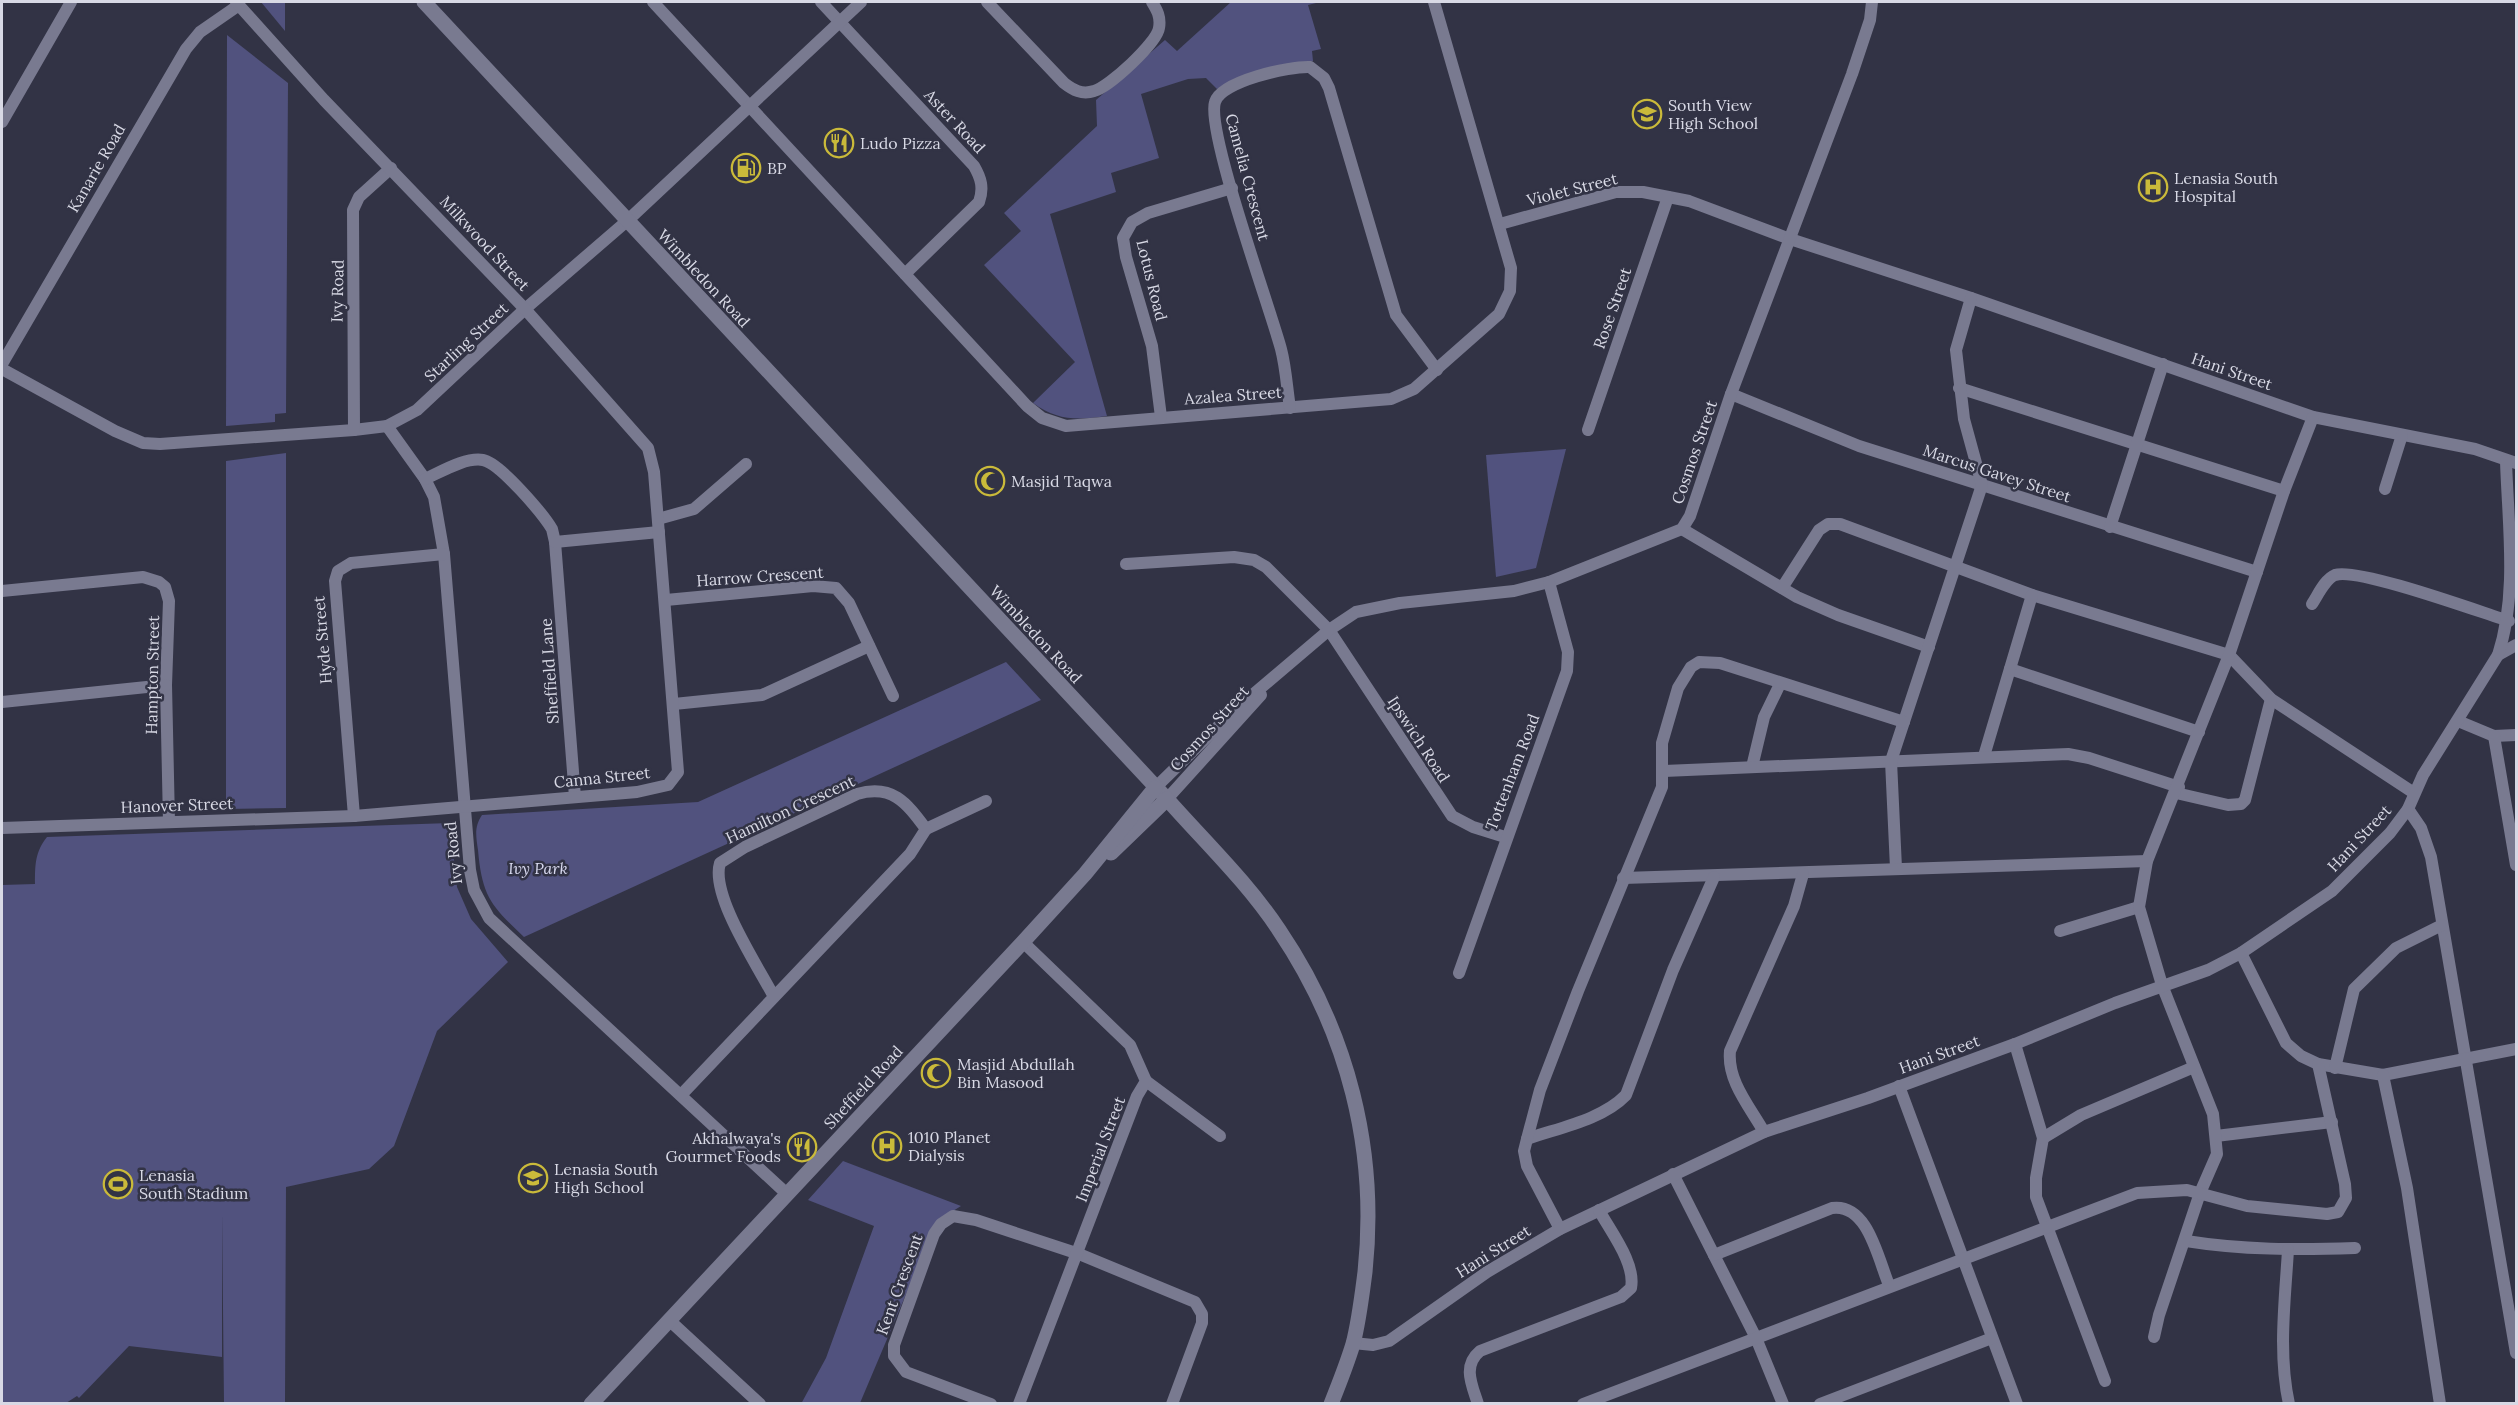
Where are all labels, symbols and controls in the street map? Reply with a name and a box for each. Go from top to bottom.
street label: Aster Road [920,84,990,158]
place label: South View High School [1668,95,1758,133]
school or university icon: South View High School [1631,98,1663,130]
street label: Camelia Crescent [1221,111,1275,243]
street label: Kanarie Road [63,120,130,216]
restaurant icon: Ludo Pizza [823,127,855,159]
place label: Ludo Pizza [860,133,941,153]
fuel station icon: BP [730,152,762,184]
place label: BP [767,158,787,178]
street label: Violet Street [1524,168,1620,210]
place label: Lenasia South Hospital [2174,168,2278,206]
hospital icon: Lenasia South Hospital [2137,171,2169,203]
street label: Milkwood Street [436,191,535,295]
street label: Wimbledon Road [653,225,755,331]
street label: Lotus Road [1132,237,1172,323]
street label: Ivy Road [326,259,348,323]
street label: Rose Street [1589,264,1636,351]
street label: Starling Street [420,298,513,386]
street label: Hani Street [2189,348,2276,394]
street label: Azalea Street [1183,382,1283,408]
street label: Cosmos Street [1667,397,1721,507]
street label: Marcus Gavey Street [1921,440,2074,507]
mosque icon: Masjid Taqwa [974,465,1006,497]
place label: Masjid Taqwa [1011,471,1112,491]
street label: Harrow Crescent [696,562,825,590]
street label: Wimbledon Road [985,581,1087,687]
street label: Hyde Street [308,594,336,685]
street label: Hampton Street [141,614,163,735]
street label: Sheffield Lane [535,617,563,725]
street label: Cosmos Street [1165,680,1253,775]
street label: Ipswich Road [1384,692,1455,786]
street label: Tottenham Road [1481,710,1544,833]
street label: Canna Street [553,762,652,792]
street label: Hamilton Crescent [722,770,858,848]
street label: Hanover Street [120,793,234,817]
street label: Hani Street [2323,800,2396,876]
street label: Ivy Road [440,820,466,885]
park label: Ivy Park [508,858,568,878]
street label: Hani Street [1896,1030,1983,1078]
street label: Sheffield Road [819,1041,907,1133]
place label: Masjid Abdullah Bin Masood [957,1054,1075,1092]
mosque icon: Masjid Abdullah Bin Masood [920,1057,952,1089]
street label: Imperial Street [1071,1093,1130,1205]
place label: 1010 Planet Dialysis [908,1127,991,1165]
place label: Akhalwaya's Gourmet Foods [665,1128,781,1166]
hospital icon: 1010 Planet Dialysis [871,1130,903,1162]
restaurant icon: Akhalwaya's Gourmet Foods [786,1131,818,1163]
place label: Lenasia South High School [554,1159,658,1197]
school or university icon: Lenasia South High School [517,1162,549,1194]
place label: Lenasia South Stadium [139,1165,248,1203]
sports icon: Lenasia South Stadium [102,1168,134,1200]
street label: Hani Street [1452,1220,1535,1282]
street label: Kent Crescent [871,1230,927,1337]

